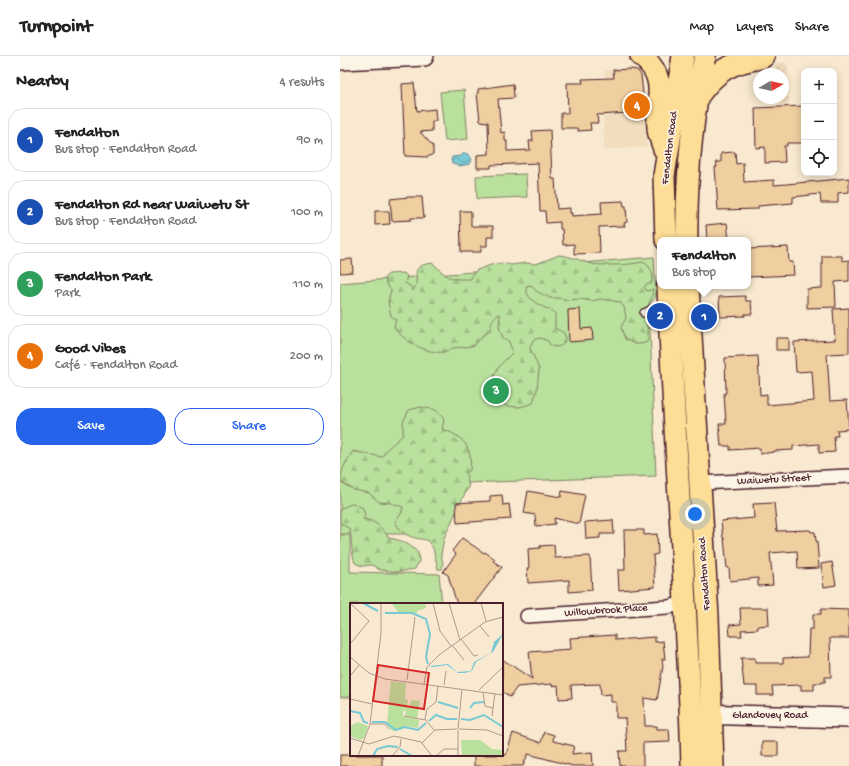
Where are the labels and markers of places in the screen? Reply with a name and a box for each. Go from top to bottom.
pin: 4 [624,91,650,121]
pin: 2 [647,301,673,331]
pin: 1 [691,302,717,332]
pin: 3 [483,376,509,406]

